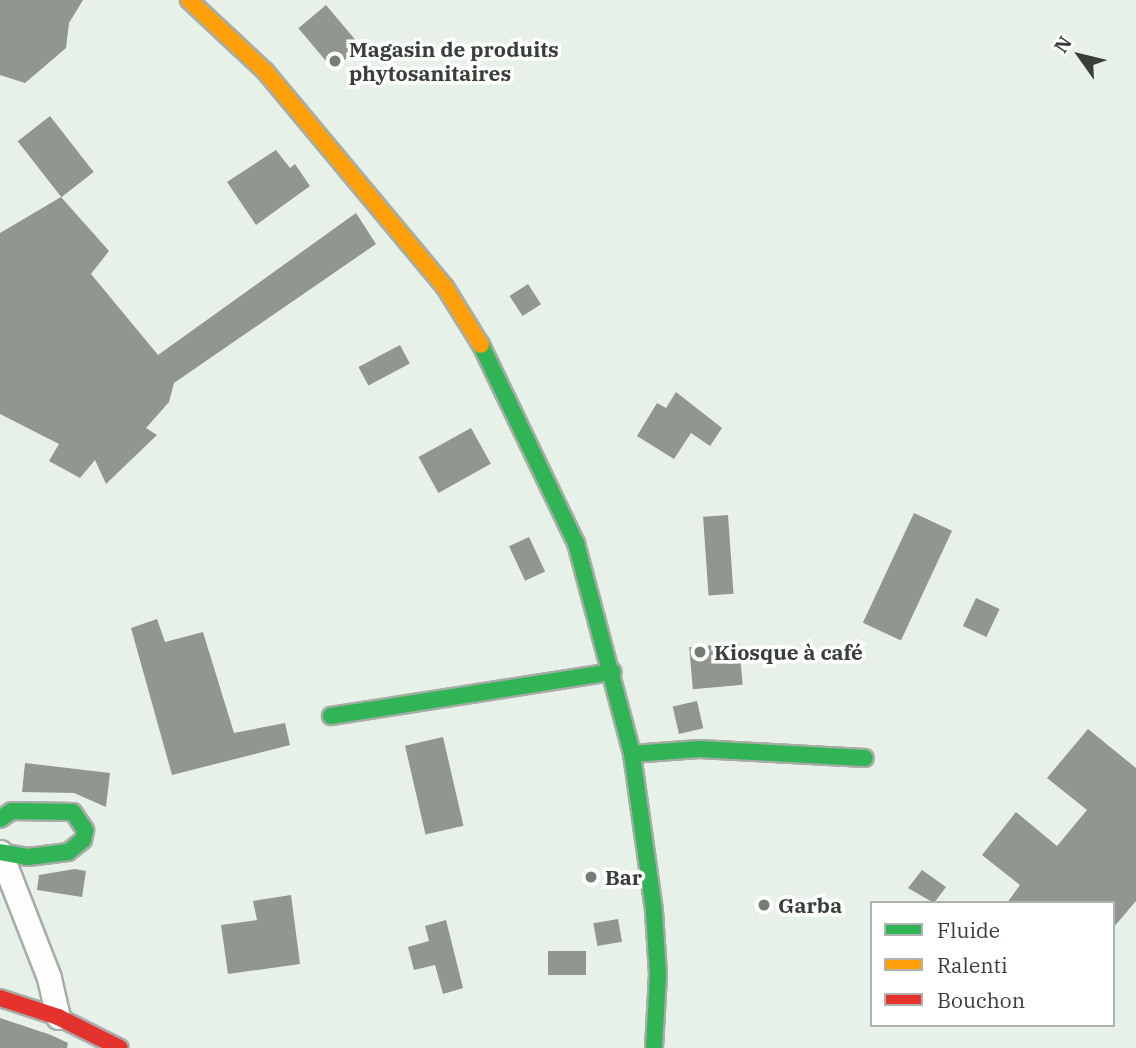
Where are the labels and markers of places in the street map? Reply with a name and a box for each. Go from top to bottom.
place label: Magasin de produits phytosanitaires [349,36,559,86]
marker: Magasin de produits phytosanitaires [327,53,343,69]
place label: Kiosque à café [714,639,863,665]
marker: Kiosque à café [692,644,708,660]
place label: Bar [605,864,642,890]
marker: Bar [583,869,599,885]
place label: Garba [778,892,842,918]
marker: Garba [756,897,772,913]

